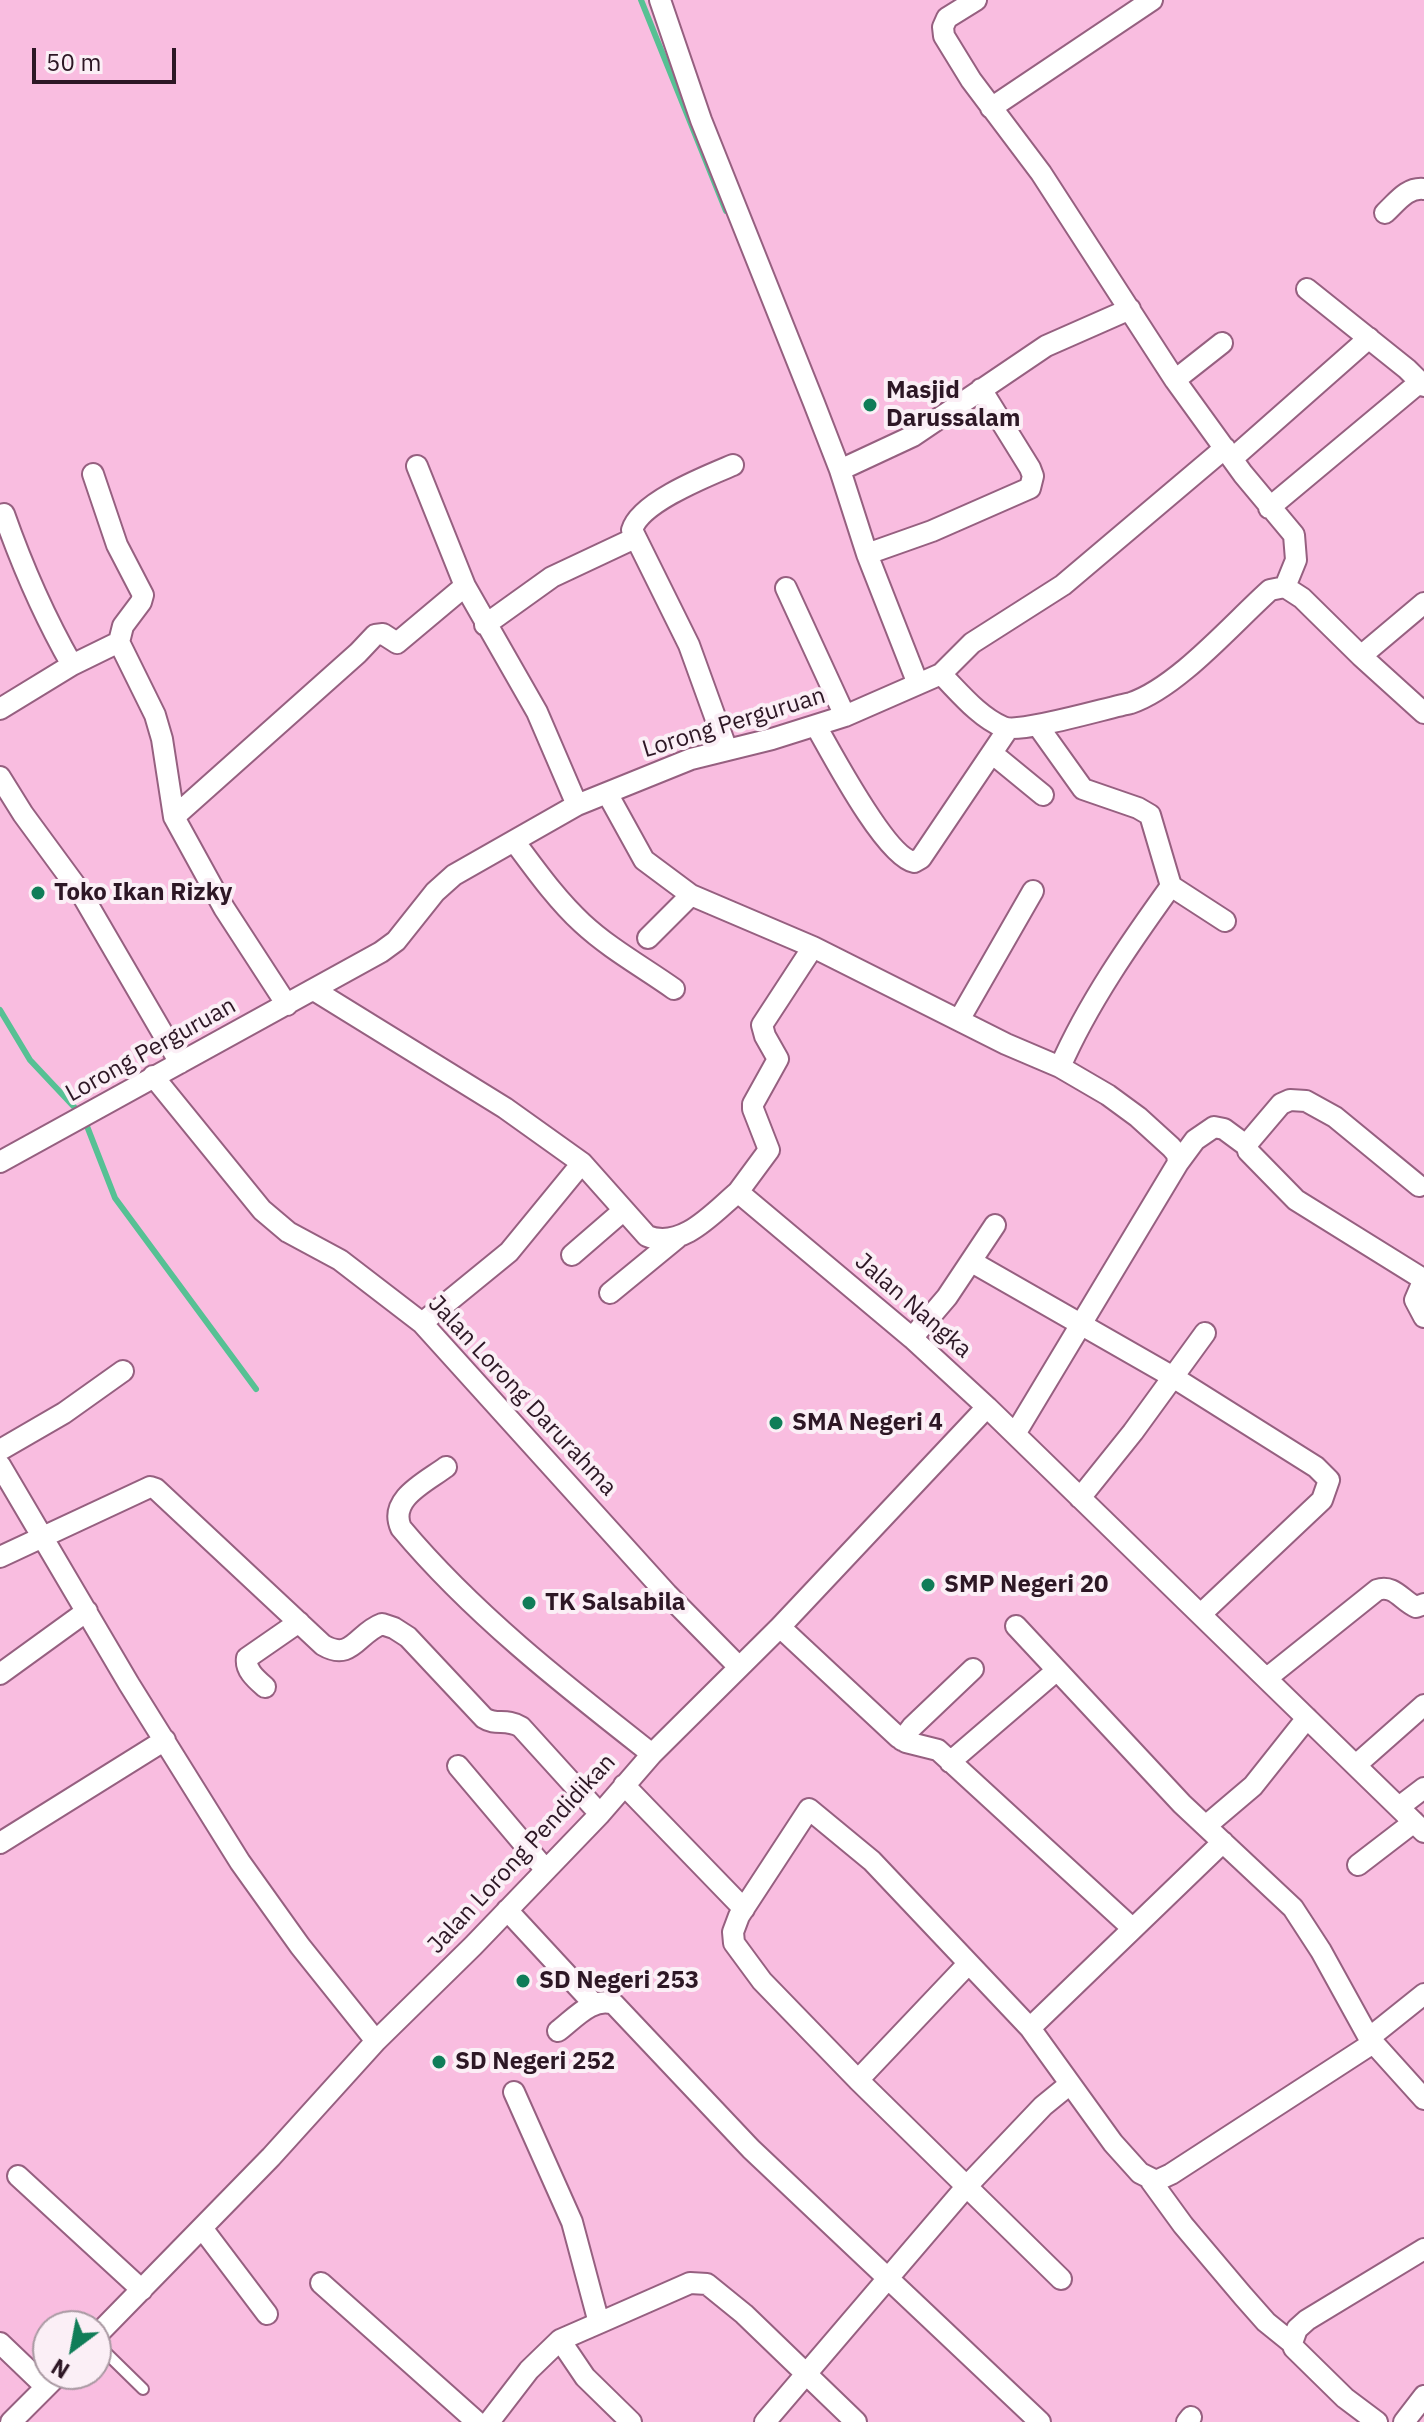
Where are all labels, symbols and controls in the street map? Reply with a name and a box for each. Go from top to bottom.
scale bar [36,32,180,82]
text: 50 m [46,46,101,78]
place label: Masjid Darussalam [886,377,1020,433]
marker: Masjid Darussalam [861,396,879,414]
street label: Lorong Perguruan [639,681,829,765]
place label: Toko Ikan Rizky [54,879,232,907]
marker: Toko Ikan Rizky [29,884,47,902]
street label: Lorong Perguruan [61,991,241,1109]
street label: Jalan Nangka [849,1248,977,1364]
street label: Jalan Lorong Darurahma [422,1290,622,1502]
place label: SMA Negeri 4 [792,1409,943,1437]
marker: SMA Negeri 4 [767,1414,785,1432]
place label: SMP Negeri 20 [944,1571,1109,1599]
marker: SMP Negeri 20 [919,1576,937,1594]
place label: TK Salsabila [545,1589,685,1617]
marker: TK Salsabila [520,1594,538,1612]
street label: Jalan Lorong Pendidikan [422,1748,622,1960]
place label: SD Negeri 253 [539,1967,699,1995]
marker: SD Negeri 253 [514,1972,532,1990]
place label: SD Negeri 252 [455,2048,615,2076]
marker: SD Negeri 252 [430,2053,448,2071]
north arrow [32,2310,112,2390]
text: N [46,2353,75,2386]

